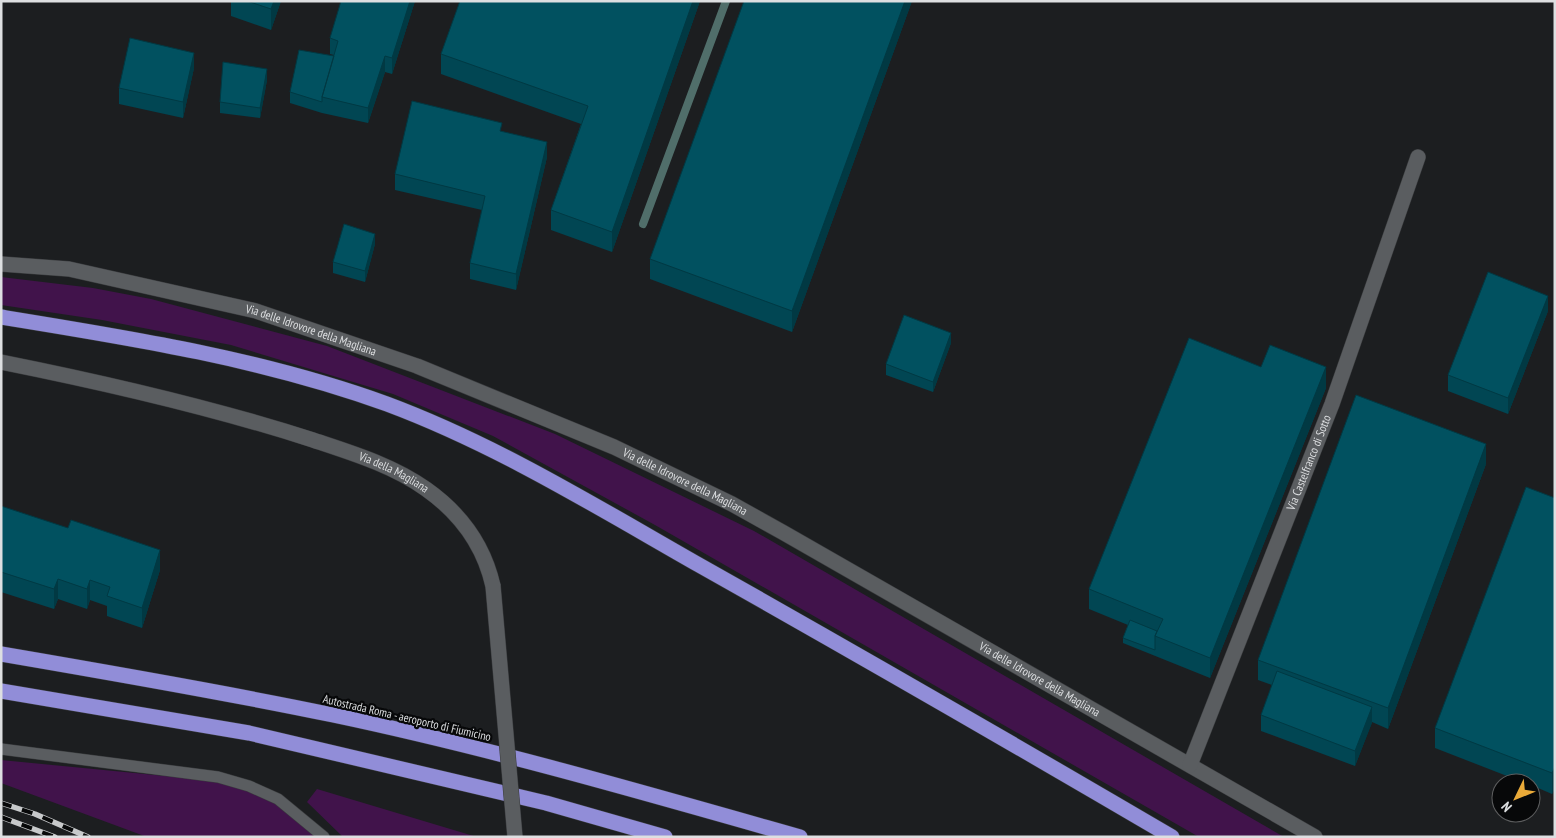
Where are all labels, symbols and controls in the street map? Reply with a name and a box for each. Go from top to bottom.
street label: Via delle Idrovore della Magliana [243,301,379,359]
street label: Via Castelfranco di Sotto [1283,412,1334,513]
street label: Via delle Idrovore della Magliana [620,444,750,518]
street label: Via della Magliana [356,448,432,496]
street label: Via delle Idrovore della Magliana [976,638,1103,719]
street label: Autostrada Roma - aeroporto di Fiumicino [322,691,493,744]
north arrow [1491,773,1541,823]
text: N [1497,798,1516,816]

